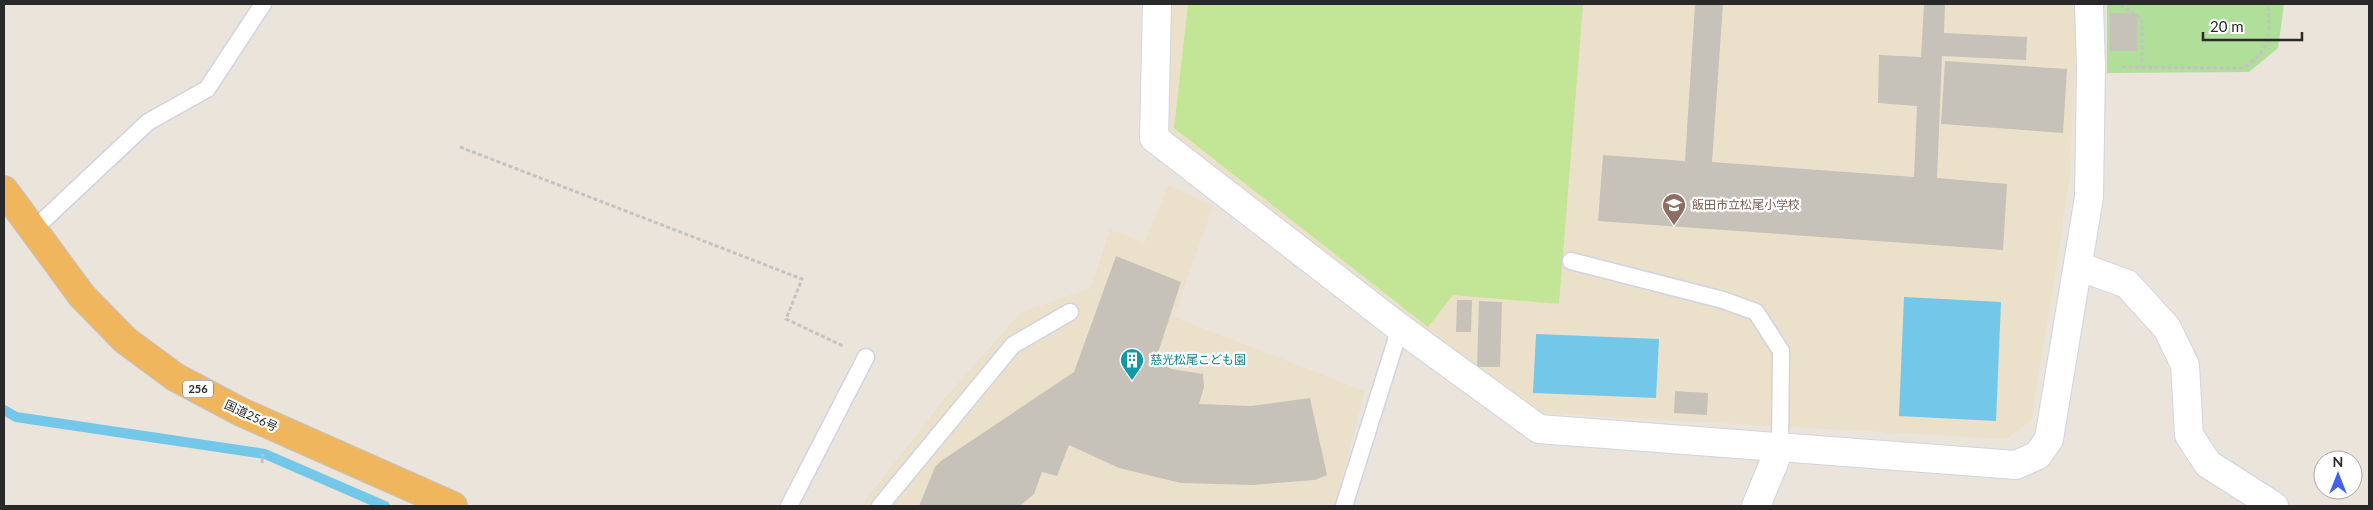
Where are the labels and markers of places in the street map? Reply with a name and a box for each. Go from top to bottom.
school or university icon: 飯田市立松尾小学校 [1661,192,1687,226]
place label: 飯田市立松尾小学校 [1692,197,1800,212]
building icon: 慈光松尾こども園 [1119,347,1145,381]
place label: 慈光松尾こども園 [1150,352,1246,367]

